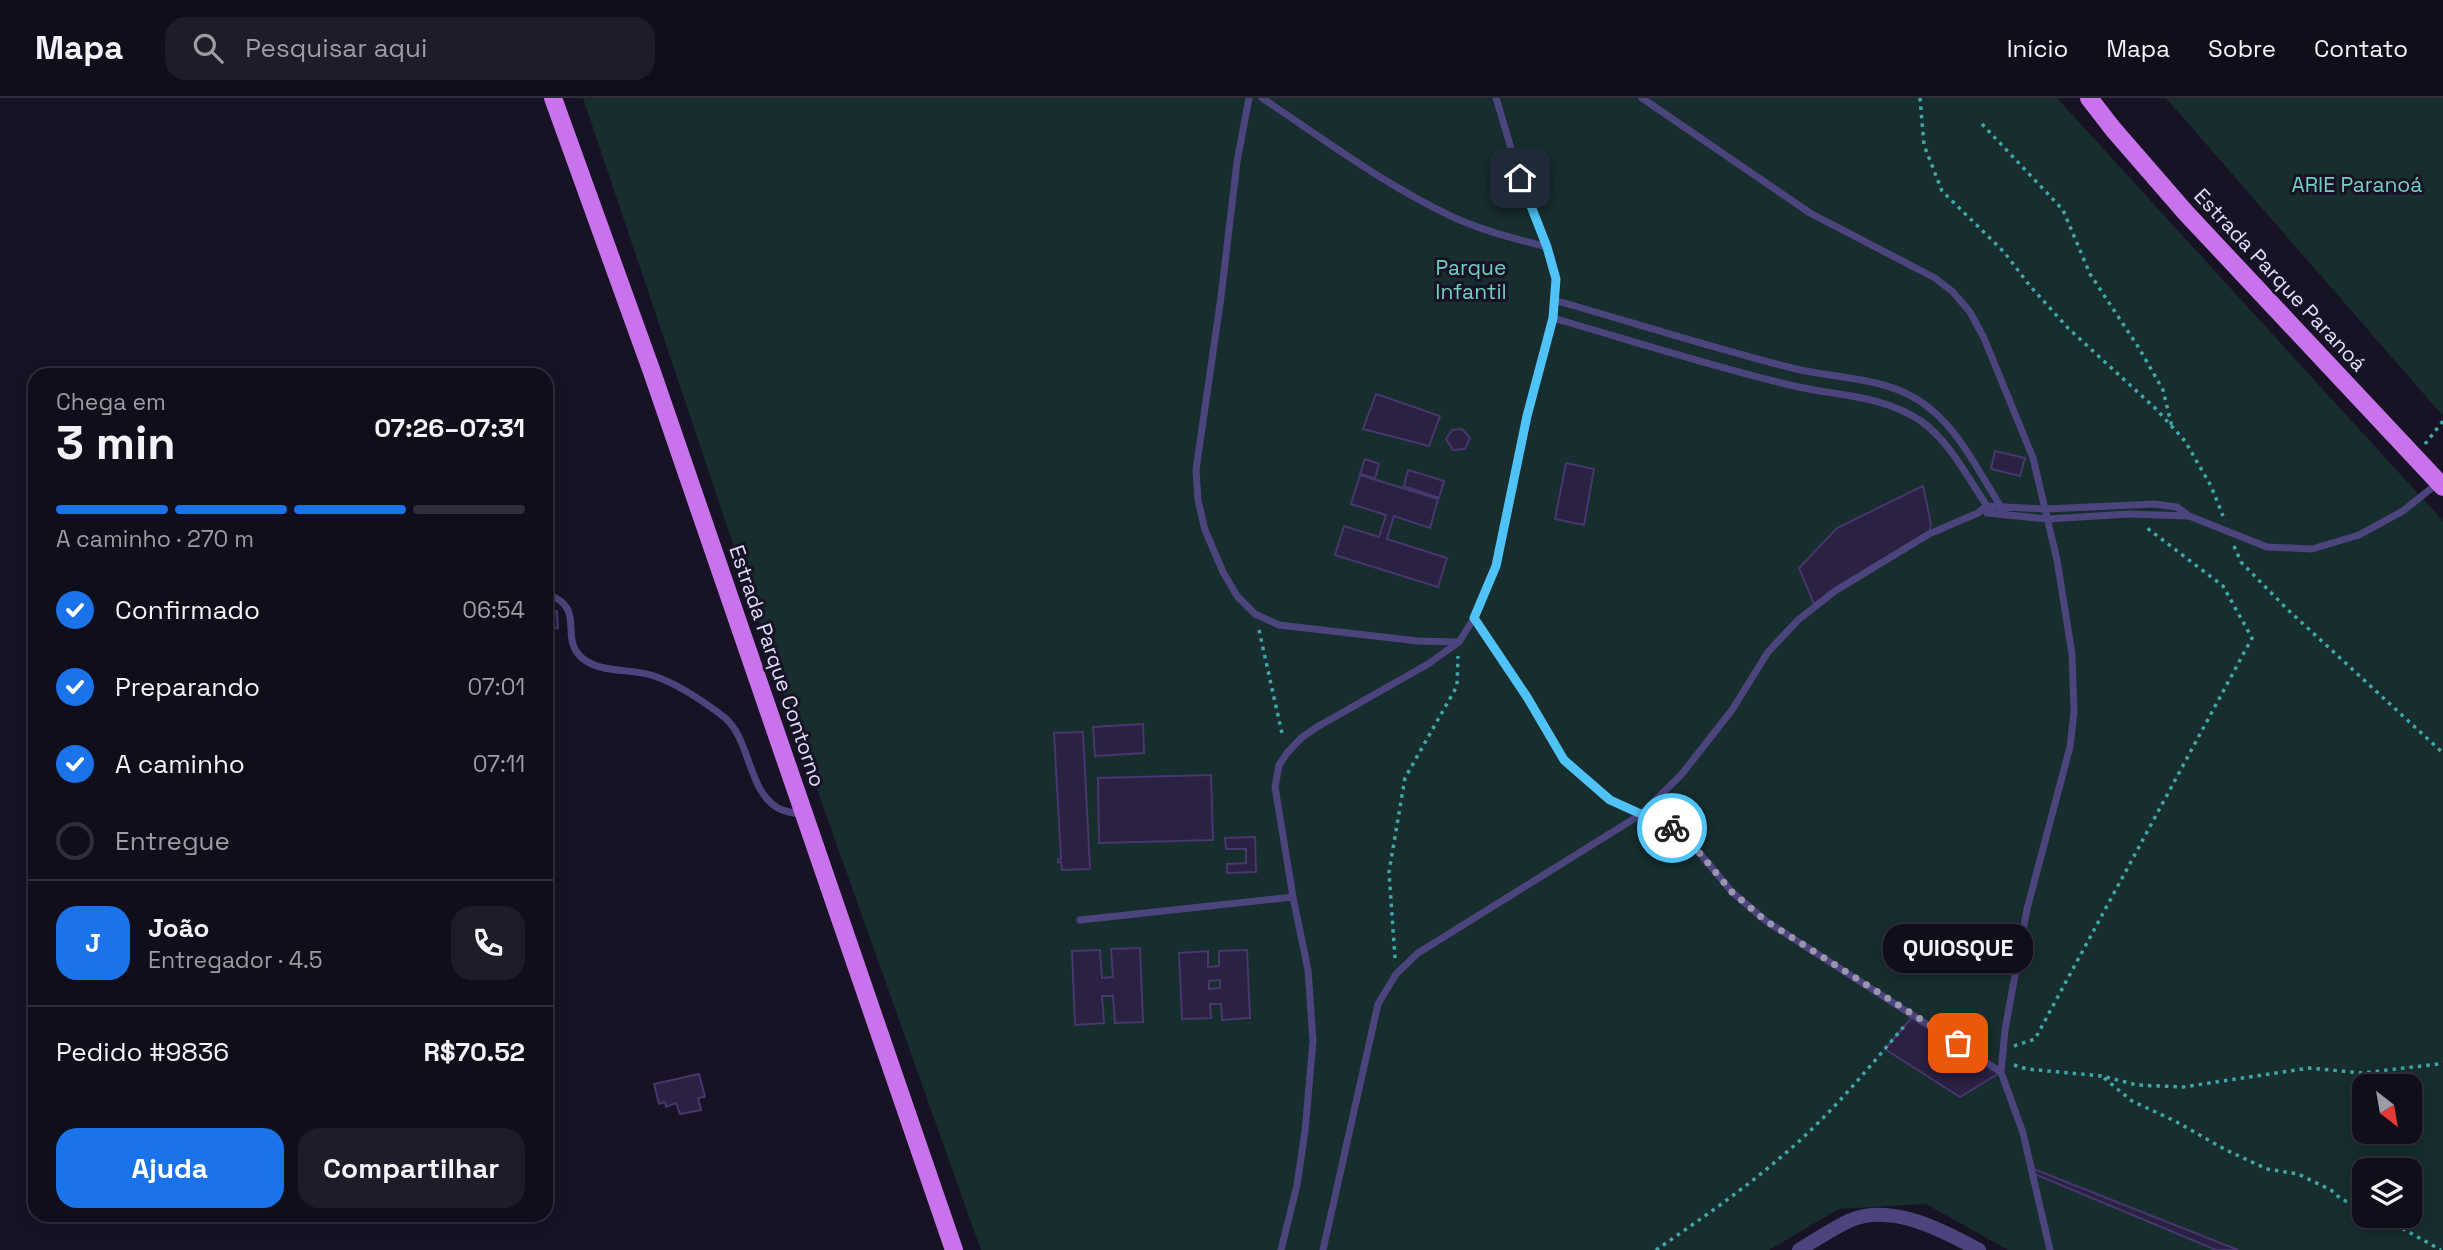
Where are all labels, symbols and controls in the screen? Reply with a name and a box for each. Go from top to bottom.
search box [165,17,655,80]
text: Mapa [35,27,123,69]
icon: search [189,29,227,67]
text: Pesquisar aqui [245,31,427,65]
text: Início [2007,33,2068,64]
text: Mapa [2106,33,2170,64]
text: Sobre [2208,33,2276,64]
text: Contato [2314,33,2408,64]
pin [1490,148,1550,208]
icon: home [1501,159,1539,197]
park label: ARIE Paranoá [2292,171,2422,198]
street label: Estrada Parque Paranoá [2188,182,2372,377]
park label: Parque Infantil [1435,254,1507,305]
text: Chega em [56,387,166,417]
text: 07:26–07:31 [374,411,525,445]
text: 3 min [56,414,176,472]
text: A caminho · 270 m [56,524,254,554]
street label: Estrada Parque Contorno [723,541,832,790]
icon: check [56,591,94,629]
text: Confirmado [115,593,260,627]
text: 06:54 [462,595,525,625]
icon: check [56,668,94,706]
text: Preparando [115,670,260,704]
text: 07:01 [468,672,525,702]
icon: check [56,745,94,783]
text: A caminho [115,747,245,781]
text: 07:11 [473,749,525,779]
courier [1637,793,1707,863]
icon: bike [1653,809,1691,847]
text: Entregue [115,824,230,858]
button: phone [451,906,525,980]
text: João [148,911,209,945]
callout: QUIOSQUE [1883,924,2033,973]
text: J [85,926,101,960]
text: QUIOSQUE [1903,933,2013,963]
text: Entregador · 4.5 [148,945,323,975]
pin [1928,1013,1988,1073]
icon: bag [1939,1024,1977,1062]
text: Pedido #9836 [56,1035,229,1069]
text: R$70.52 [423,1035,525,1069]
north arrow [2352,1074,2422,1144]
map controls [2352,1074,2422,1228]
button: Ajuda [56,1128,284,1208]
button: Compartilhar [298,1128,525,1208]
button: layers [2352,1158,2422,1228]

